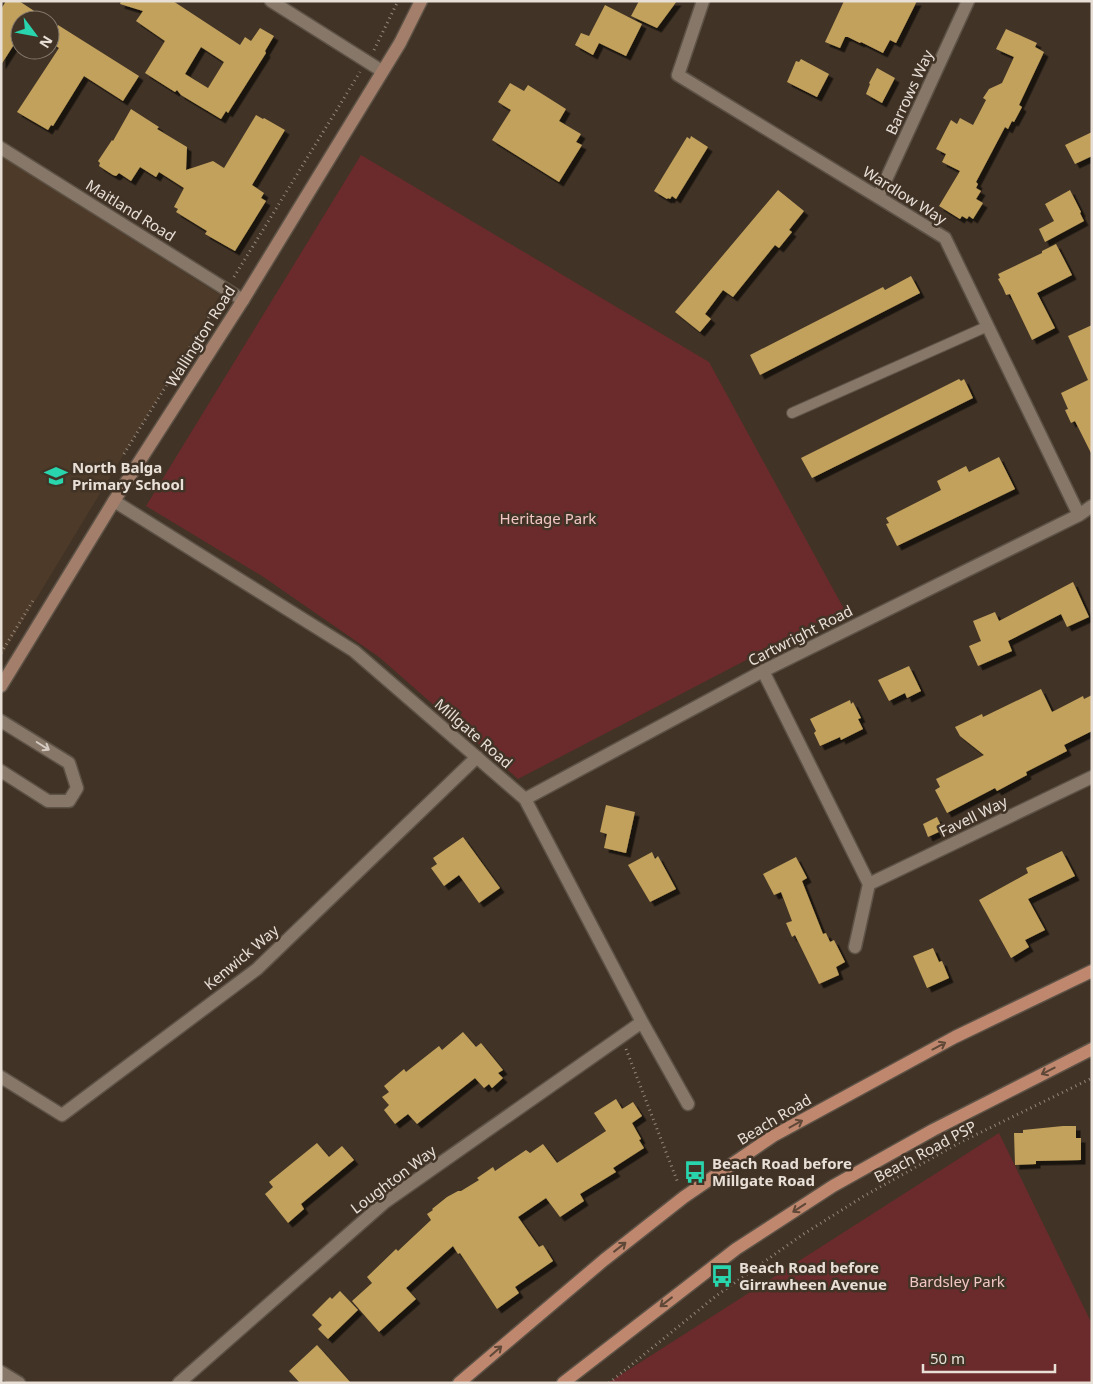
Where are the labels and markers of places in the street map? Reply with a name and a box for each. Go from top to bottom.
place label: North Balga Primary School [72,457,184,494]
school or university icon: North Balga Primary School [43,463,69,489]
place label: Beach Road before Millgate Road [712,1153,852,1190]
bus stop icon: Beach Road before Millgate Road [682,1159,708,1185]
place label: Beach Road before Girrawheen Avenue [739,1257,887,1294]
bus stop icon: Beach Road before Girrawheen Avenue [709,1263,735,1289]

